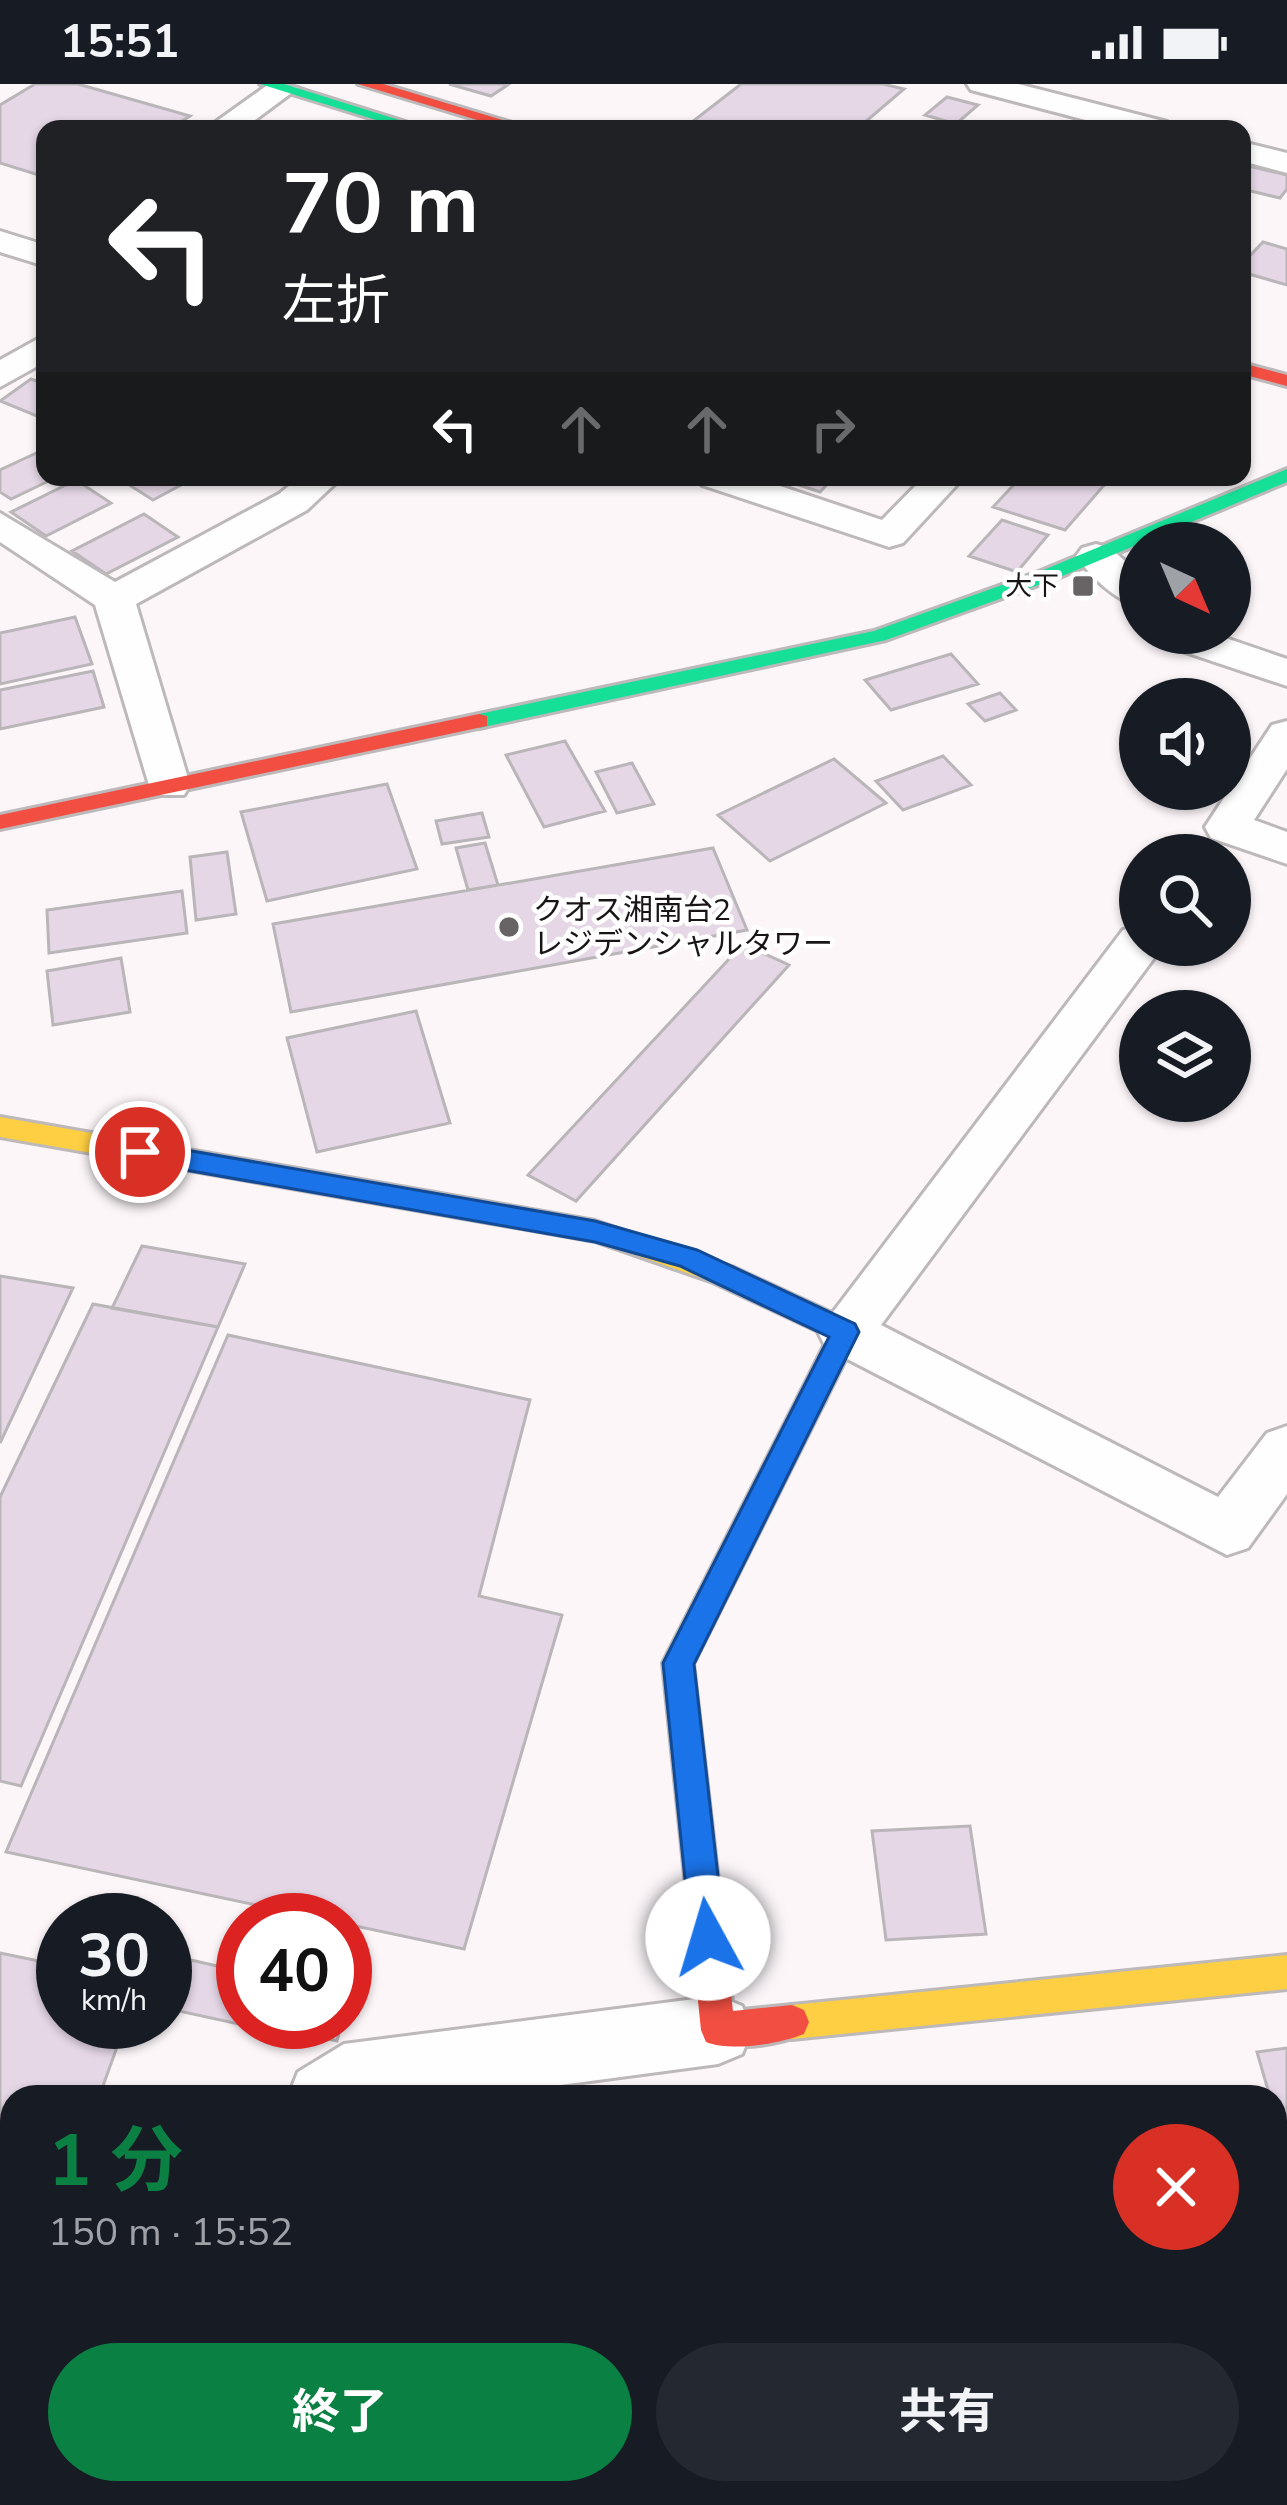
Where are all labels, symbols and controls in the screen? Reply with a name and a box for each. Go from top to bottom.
text: 15:51 [60,12,179,73]
text: 70 m [282,147,479,262]
icon: left [84,168,240,324]
text: 左折 [282,264,390,338]
icon: left [422,396,488,462]
icon: ahead [548,396,614,462]
icon: ahead [674,396,740,462]
icon: right [800,396,866,462]
north arrow [1119,522,1251,654]
map controls [1119,522,1251,1122]
place label: 大下 [1005,568,1059,605]
marker: 大下 [1070,573,1096,599]
button: sound [1119,678,1251,810]
button: search [1119,834,1251,966]
place label: クオス湘南台2 レジデンシャルタワー [533,890,833,965]
marker: クオス湘南台2 レジデンシャルタワー [496,914,522,940]
button: layers [1119,990,1251,1122]
pin [89,1101,191,1203]
icon: arrive [107,1119,173,1185]
position arrow [645,1875,771,2001]
speed limit sign: 40 [216,1893,372,2049]
text: 30 [78,1915,150,1997]
text: km/h [81,1980,147,2021]
text: 1 分 [48,2112,183,2210]
button: close [1113,2124,1239,2250]
text: 150 m · 15:52 [48,2206,293,2259]
button: 終了 [48,2343,632,2481]
button: 共有 [656,2343,1239,2481]

